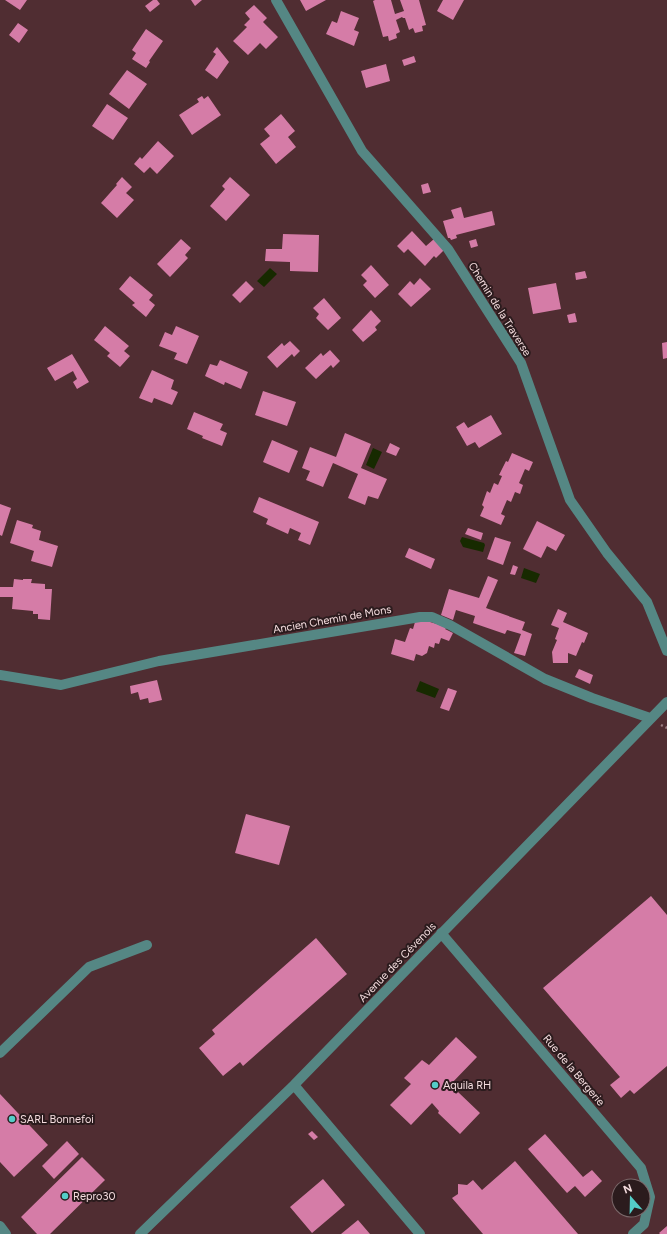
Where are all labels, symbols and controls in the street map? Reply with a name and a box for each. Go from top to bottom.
street label: Chemin de la Traverse [465,260,534,359]
street label: Ancien Chemin de Mons [272,603,392,636]
street label: Avenue des Cévenols [356,920,439,1005]
street label: Rue de la Bergerie [540,1032,607,1109]
place label: Aquila RH [443,1079,491,1092]
marker: Aquila RH [430,1080,440,1090]
place label: SARL Bonnefoi [20,1113,94,1126]
marker: SARL Bonnefoi [7,1114,17,1124]
north arrow [611,1178,651,1218]
text: N [622,1182,634,1197]
place label: Repro30 [73,1190,116,1203]
marker: Repro30 [60,1191,70,1201]

